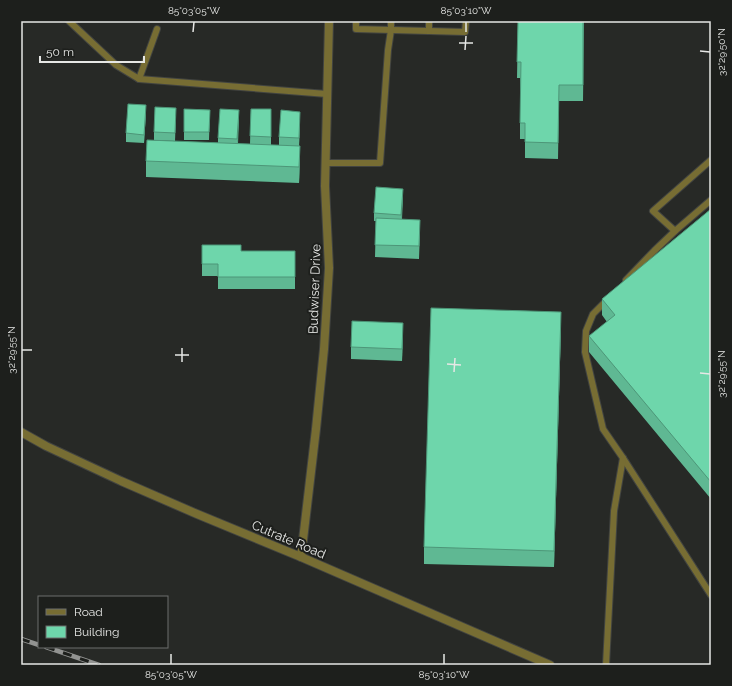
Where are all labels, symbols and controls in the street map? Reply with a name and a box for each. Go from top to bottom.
text: 85°03'05"W [168,5,221,16]
text: 85°03'10"W [441,5,492,16]
text: 32°29'50"N [716,28,727,76]
scale bar [40,38,144,64]
text: 50 m [46,45,74,59]
street label: Budwiser Drive [305,243,324,334]
text: 32°29'55"N [6,326,17,374]
text: 32°29'55"N [716,350,727,398]
street label: Cutrate Road [250,517,328,562]
legend [38,596,168,648]
text: Road [74,605,103,619]
text: Building [74,625,120,639]
text: 85°03'05"W [145,669,198,680]
text: 85°03'10"W [419,669,470,680]

